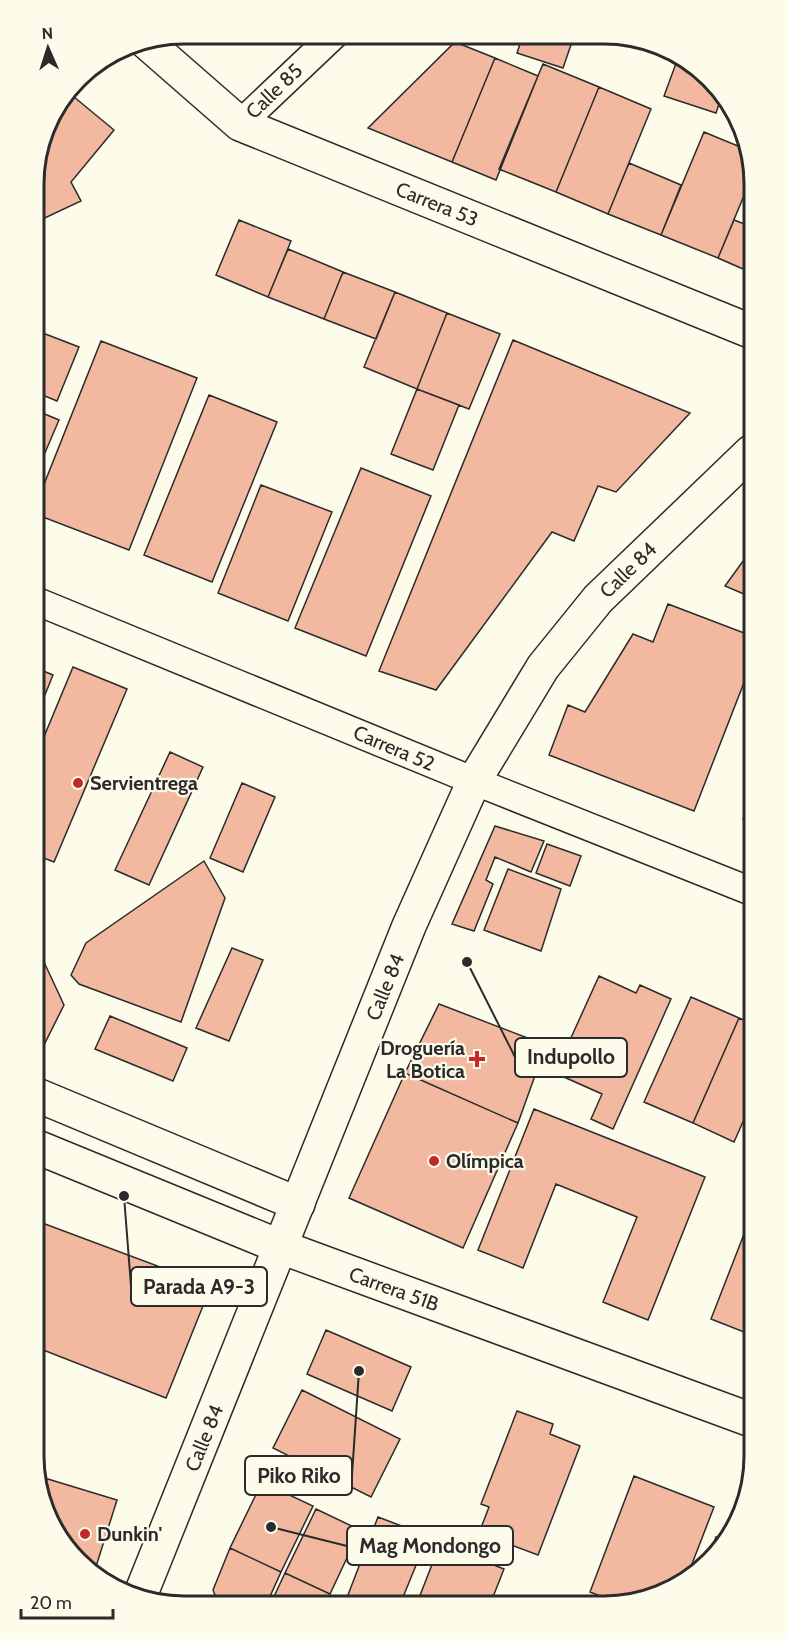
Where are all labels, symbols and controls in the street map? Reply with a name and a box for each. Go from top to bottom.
north arrow [18,18,78,78]
text: N [41,24,53,43]
street label: Calle 85 [241,58,307,124]
street label: Carrera 53 [392,177,482,231]
street label: Calle 84 [595,537,662,603]
street label: Carrera 52 [350,720,438,776]
place label: Servientrega [90,771,198,795]
marker: Servientrega [71,776,85,790]
street label: Calle 84 [361,950,409,1024]
place label: Droguería La Botica [380,1036,465,1083]
callout: Indupollo [515,1038,627,1077]
text: Indupollo [527,1044,615,1069]
marker: Droguería La Botica [470,1052,484,1066]
place label: Olímpica [446,1149,524,1173]
marker: Olímpica [427,1154,441,1168]
street label: Carrera 51B [346,1262,442,1316]
callout: Parada A9-3 [131,1267,267,1306]
text: Parada A9-3 [143,1274,255,1299]
street label: Calle 84 [180,1401,228,1475]
callout: Piko Riko [245,1456,352,1495]
text: Piko Riko [257,1463,341,1488]
place label: Dunkin' [97,1522,163,1546]
callout: Mag Mondongo [347,1526,513,1565]
marker: Dunkin' [78,1527,92,1541]
text: Mag Mondongo [359,1533,501,1558]
scale bar [21,1582,112,1620]
text: 20 m [30,1592,72,1614]

